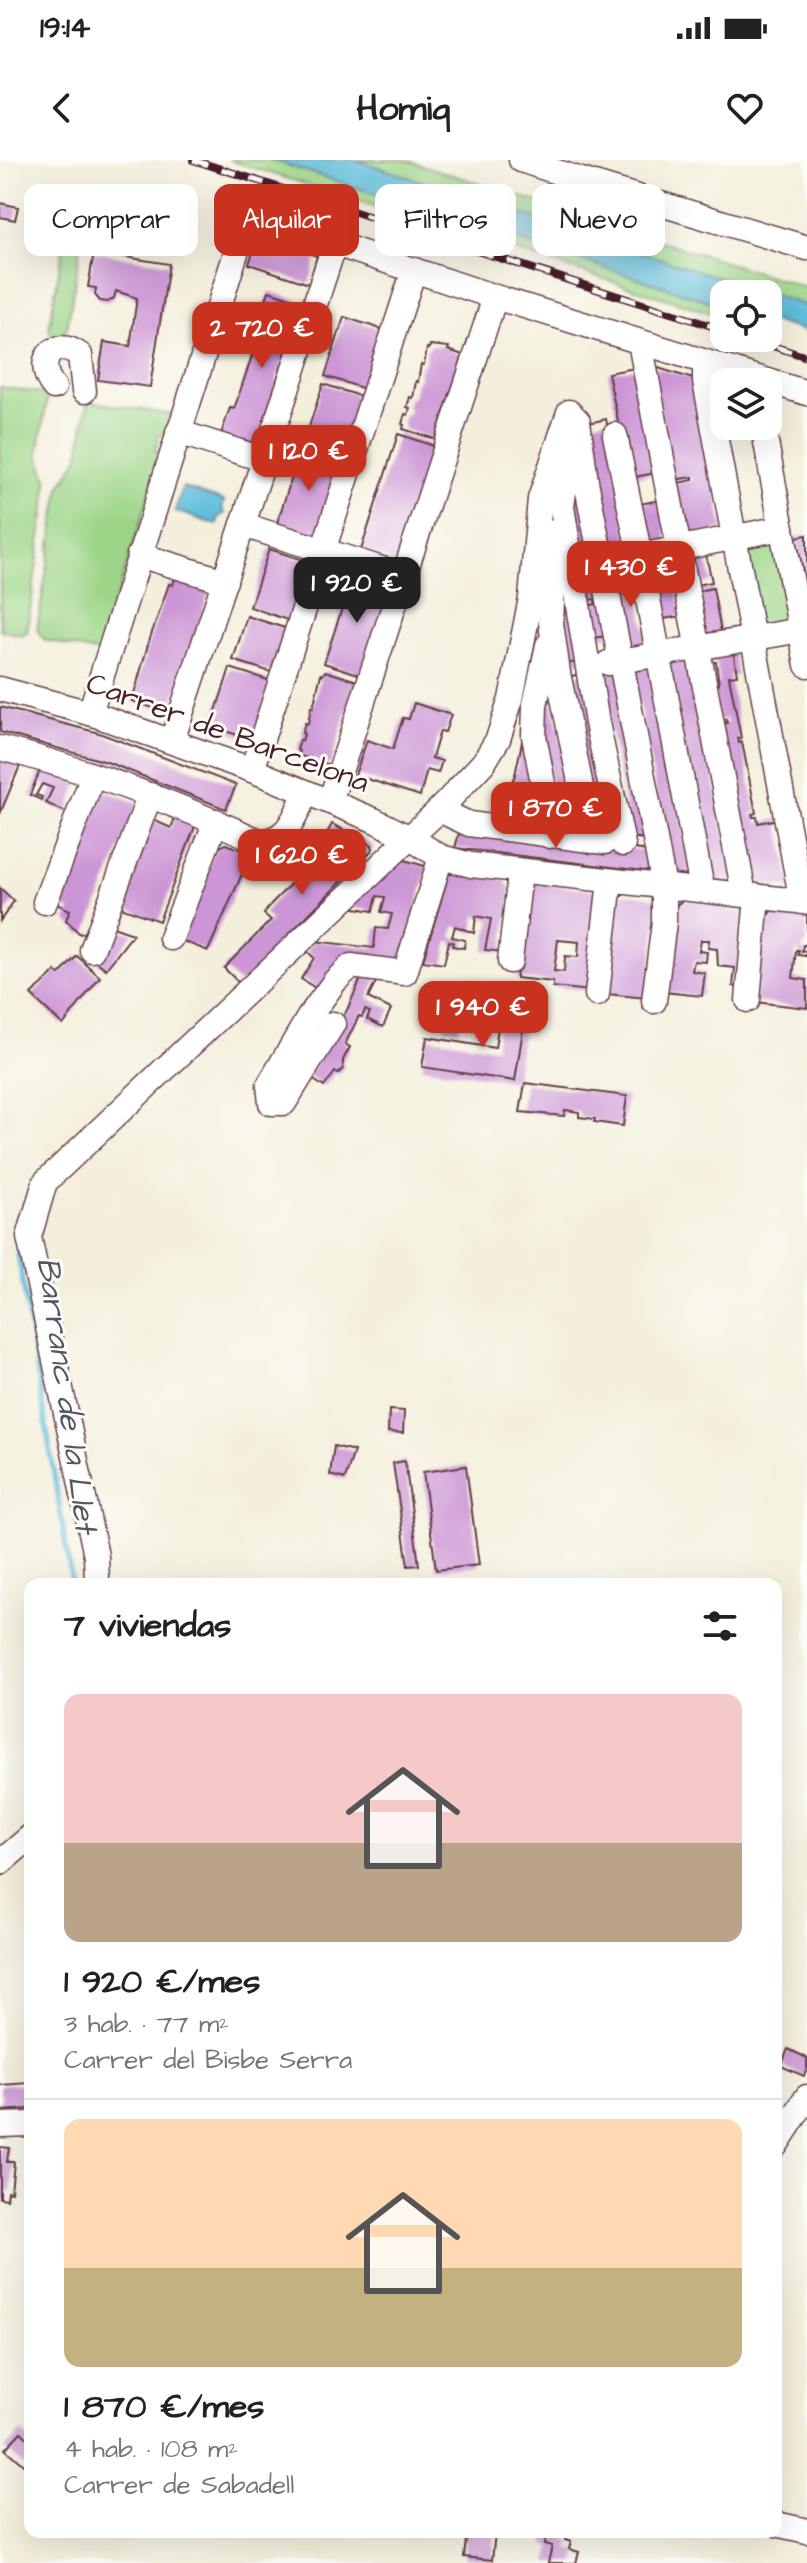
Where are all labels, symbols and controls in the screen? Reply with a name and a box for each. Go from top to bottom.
text: 19:14 [40,7,90,49]
text: Homiq [356,83,451,134]
icon: back [40,86,84,130]
icon: heart [723,86,767,130]
chip: Comprar [24,184,198,256]
chip: Alquilar [214,184,359,256]
chip: Filtros [375,184,516,256]
chip: Nuevo [532,184,665,256]
map controls [710,280,782,440]
button: locate [710,280,782,352]
pin: 2 720 € [188,302,336,370]
text: 2 720 € [210,310,314,346]
button: layers [710,368,782,440]
pin: 1 120 € [235,425,383,493]
text: 1 120 € [269,433,349,469]
pin: 1 430 € [557,541,705,609]
text: 1 430 € [585,549,677,585]
pin: 1 920 € [283,557,431,625]
text: 1 920 € [312,565,402,601]
street label: Carrer de Barcelona [80,662,375,804]
pin: 1 870 € [482,782,630,850]
text: 1 870 € [509,790,603,826]
pin: 1 620 € [228,829,376,897]
text: 1 620 € [256,837,348,873]
pin: 1 940 € [409,981,557,1049]
text: 1 940 € [436,989,530,1025]
water label: Barranc de la Llet [25,1255,109,1539]
text: 7 viviendas [64,1602,231,1650]
icon: filters [698,1604,742,1648]
icon: home [331,1746,475,1890]
text: 1 920 €/mes [64,1958,260,2006]
text: 3 hab. · 77 m² [64,2006,229,2042]
text: Carrer del Bisbe Serra [64,2042,352,2078]
icon: home [331,2171,475,2315]
text: 1 870 €/mes [64,2383,264,2431]
text: 4 hab. · 108 m² [64,2431,238,2467]
text: Carrer de Sabadell [64,2467,294,2503]

